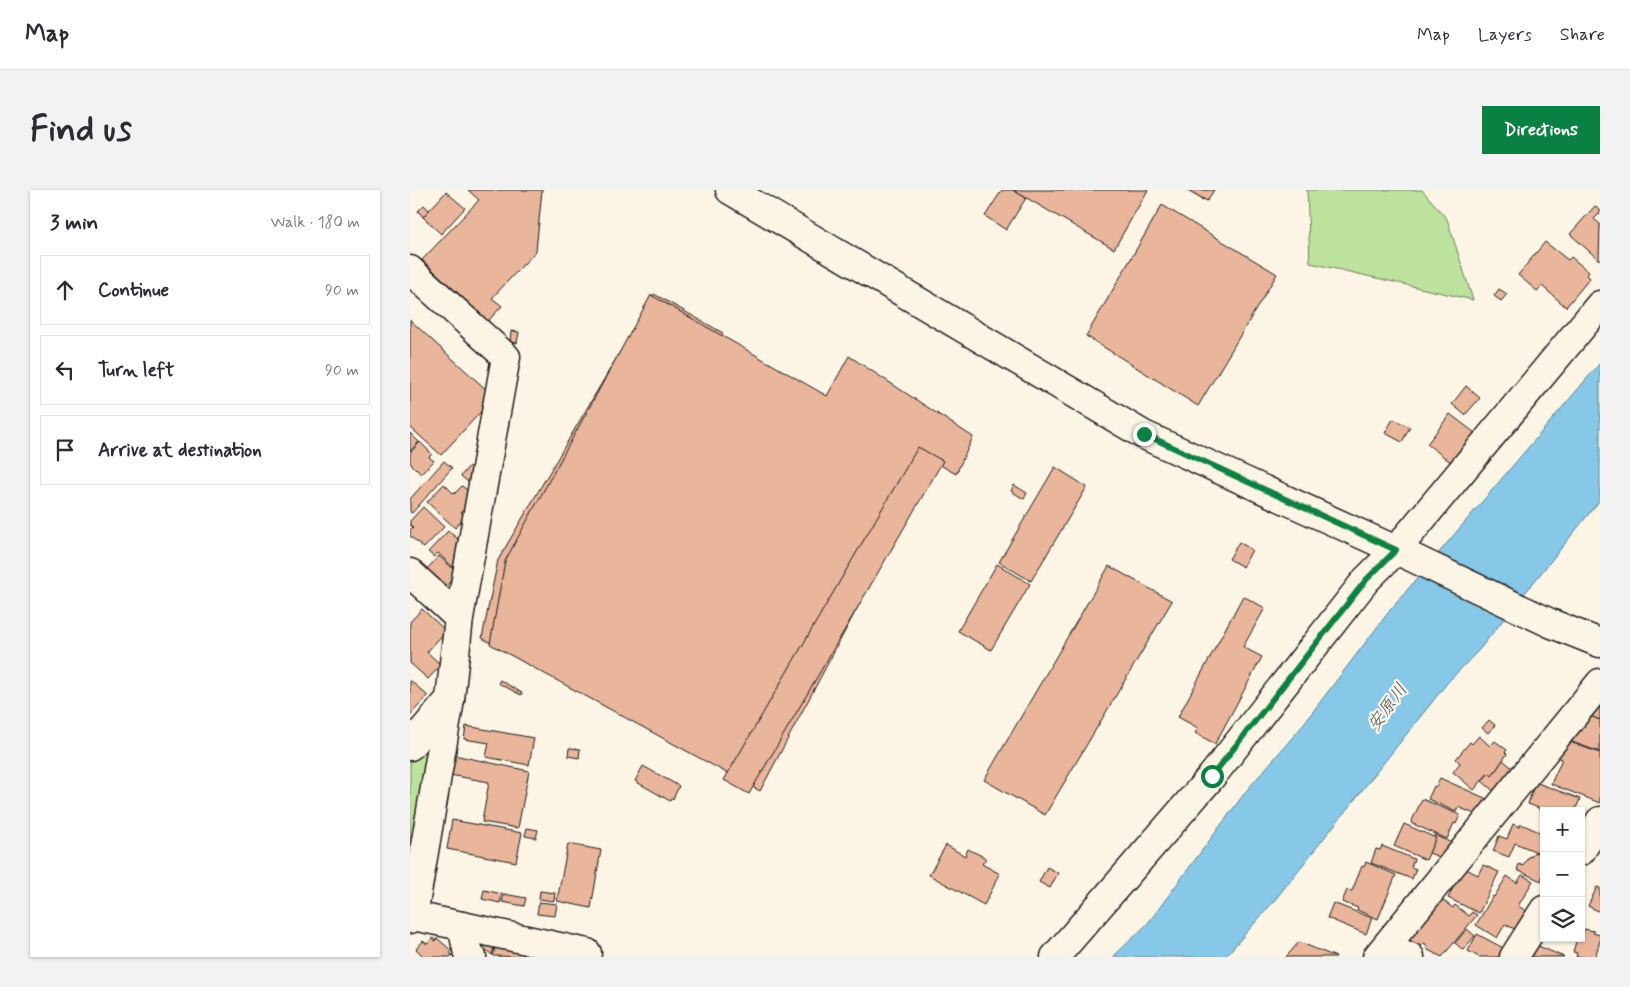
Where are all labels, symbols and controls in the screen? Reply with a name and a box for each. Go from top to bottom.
text: Map [25,19,69,50]
text: Map [1417,23,1450,47]
text: Layers [1478,23,1532,47]
text: Share [1560,23,1605,47]
button: Directions [1482,106,1600,154]
text: Find us [30,107,132,153]
text: 3 min [50,209,98,237]
text: Walk · 180 m [271,212,360,233]
icon: ahead [51,276,79,304]
text: Continue [98,278,169,303]
text: 90 m [325,280,359,301]
icon: left [51,356,79,384]
text: Turn left [98,358,174,383]
text: 90 m [325,360,359,381]
route end [1133,423,1156,446]
icon: arrive [51,436,79,464]
text: Arrive at destination [98,438,262,463]
water label: 安原川 [1362,679,1413,736]
route start [1201,765,1224,788]
map controls [1540,807,1585,942]
button: + [1540,807,1585,852]
button: − [1540,852,1585,897]
button: layers [1540,897,1585,942]

